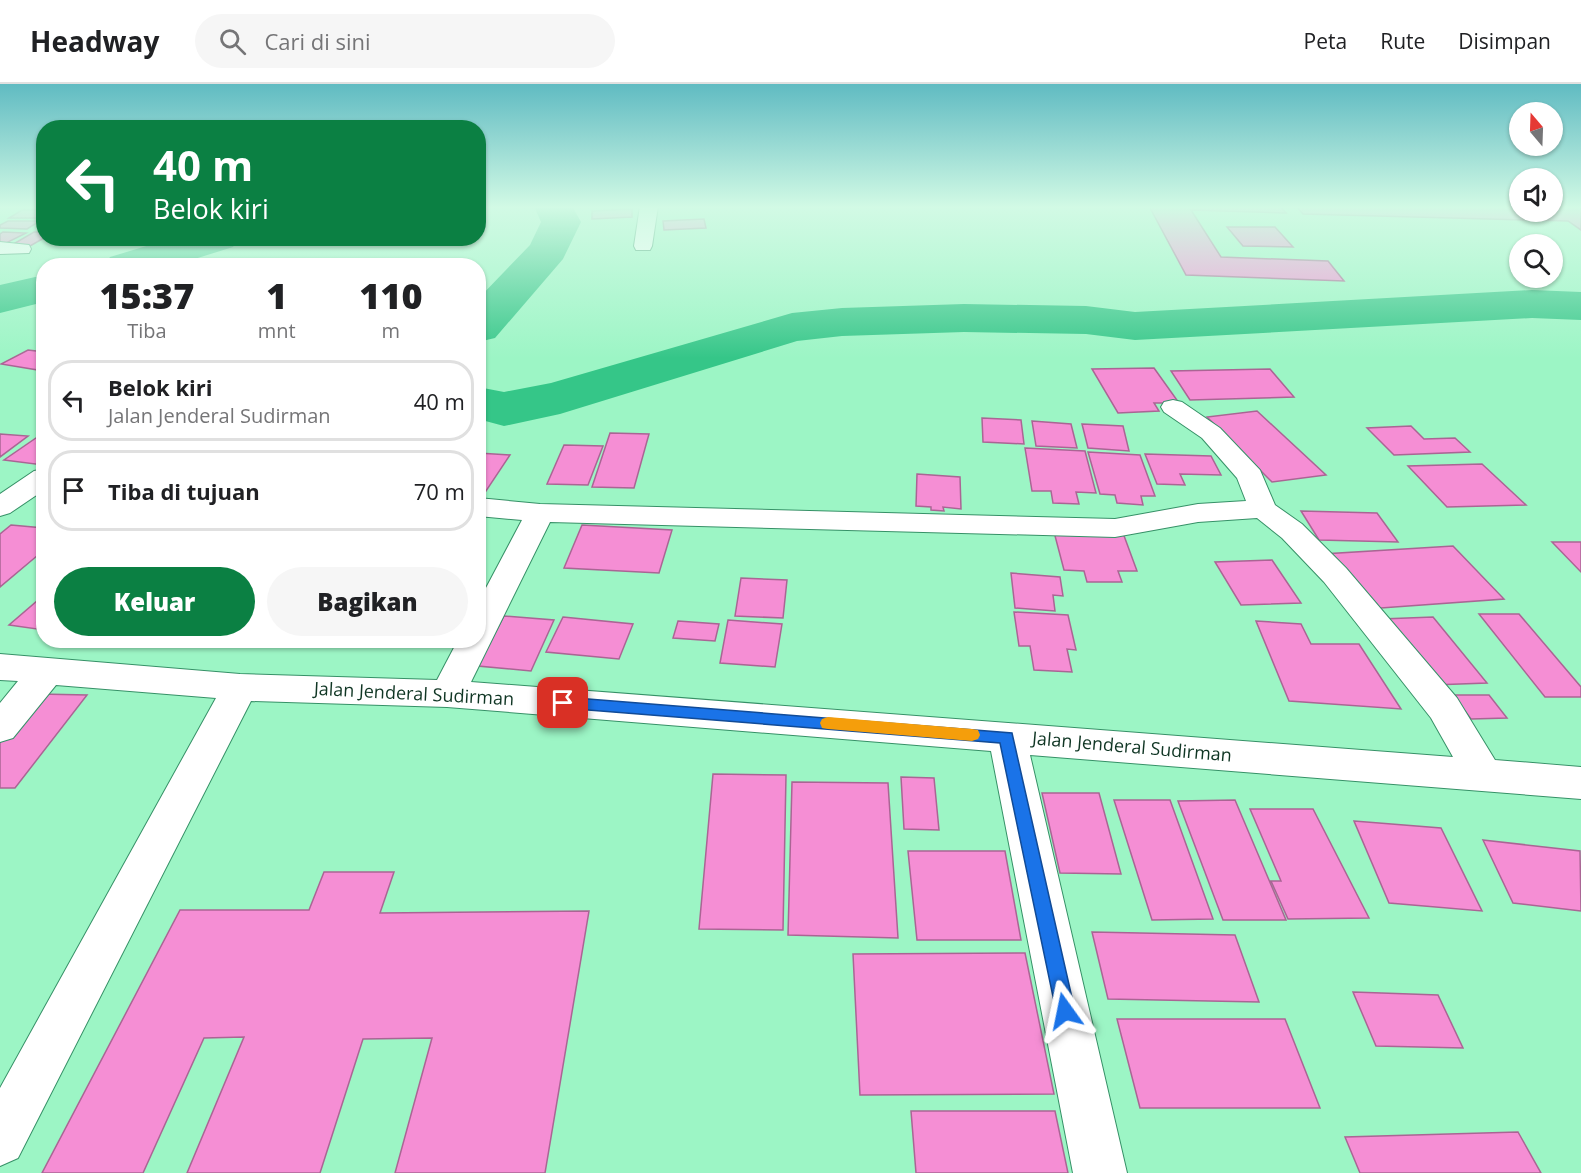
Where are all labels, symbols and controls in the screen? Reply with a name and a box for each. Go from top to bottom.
search box [195,14,615,68]
text: Headway [30,22,159,60]
icon: search [216,25,249,58]
text: Cari di sini [264,26,371,56]
text: Peta [1304,27,1347,55]
text: Rute [1380,27,1425,55]
text: Disimpan [1458,27,1551,55]
north arrow [1509,102,1563,156]
map controls [1509,102,1563,288]
text: 40 m [153,136,253,193]
icon: left [54,144,132,222]
button: sound [1509,168,1563,222]
text: Belok kiri [153,190,269,227]
button: search [1509,234,1563,288]
text: 15:37 [100,271,194,320]
text: 1 [266,271,287,320]
text: 110 [359,271,422,320]
text: Tiba [127,317,167,344]
text: mnt [258,317,296,344]
text: m [382,317,400,344]
text: Belok kiri [108,372,213,402]
icon: left [57,384,90,417]
text: 40 m [414,386,465,416]
text: Jalan Jenderal Sudirman [108,402,331,429]
icon: arrive [57,474,90,507]
text: Tiba di tujuan [108,476,260,506]
text: 70 m [414,476,465,506]
button: Keluar [54,567,255,636]
button: Bagikan [267,567,468,636]
street label: Jalan Jenderal Sudirman [311,676,515,710]
pin [537,677,588,728]
icon: arrive [546,686,579,719]
street label: Jalan Jenderal Sudirman [1029,725,1233,767]
position arrow [1033,979,1097,1043]

